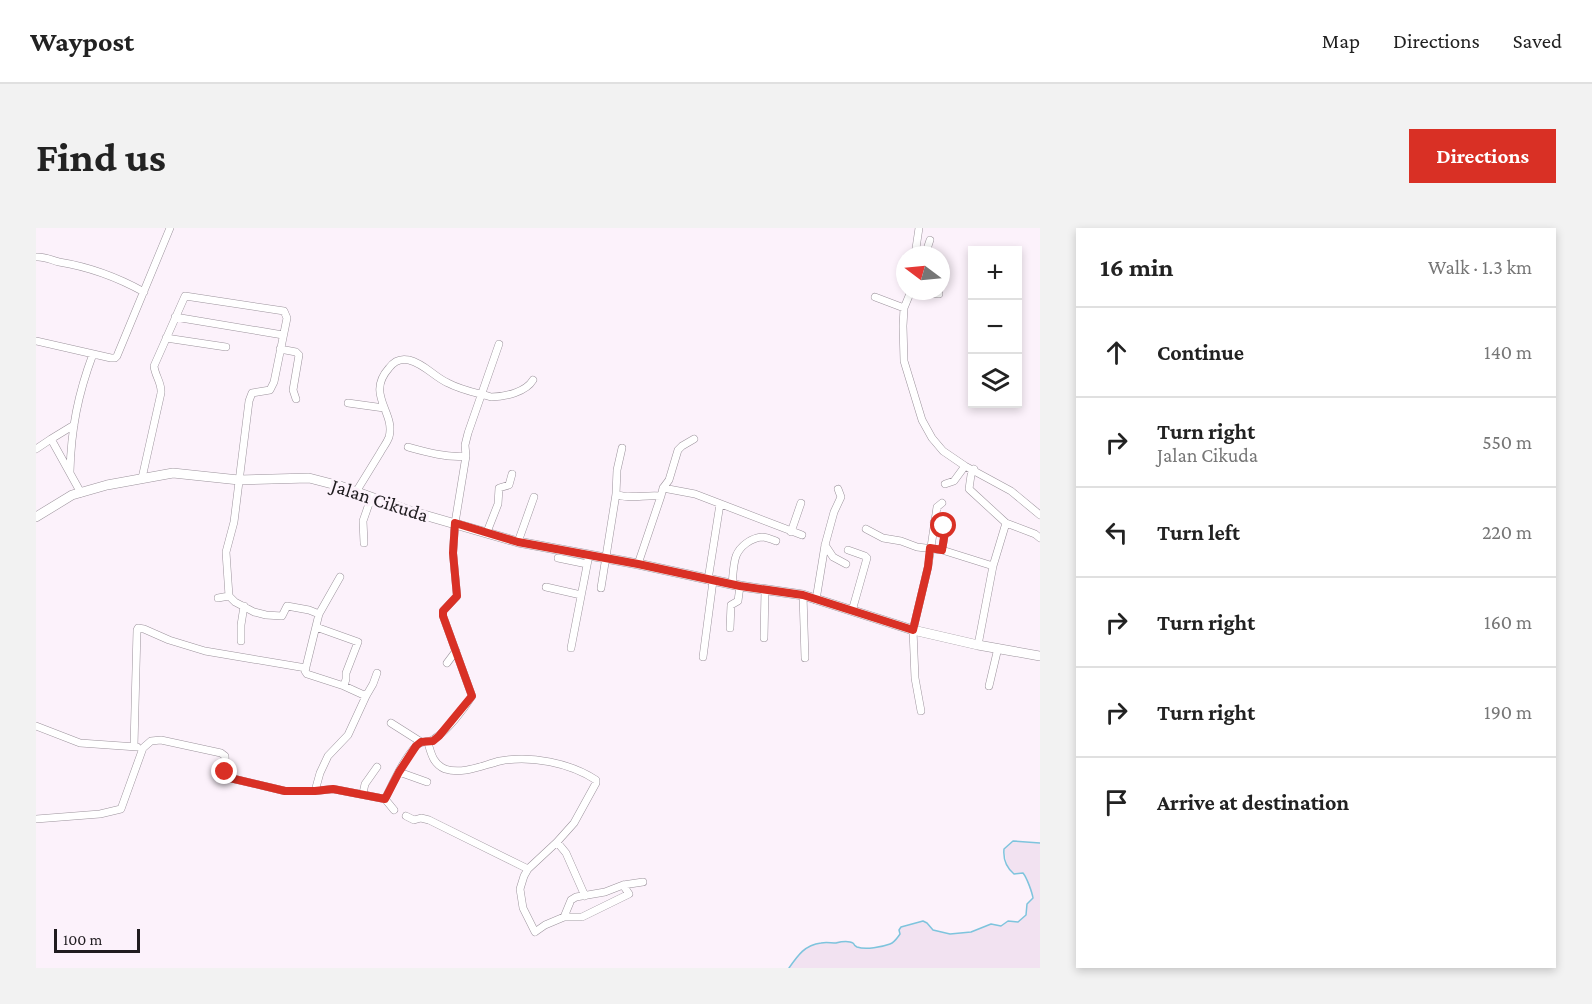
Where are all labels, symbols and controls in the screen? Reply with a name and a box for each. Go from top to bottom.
text: Waypost [30,26,134,57]
text: Map [1322,29,1360,53]
text: Directions [1393,29,1480,53]
text: Saved [1513,29,1562,53]
button: Directions [1409,129,1556,183]
text: Find us [36,133,166,180]
north arrow [896,246,950,300]
map controls [968,246,1022,408]
button: + [968,246,1022,300]
text: 16 min [1100,253,1173,282]
text: Walk · 1.3 km [1428,256,1532,278]
button: − [968,300,1022,354]
icon: ahead [1100,336,1133,369]
text: Continue [1157,340,1244,365]
text: 140 m [1484,341,1532,363]
button: layers [968,354,1022,408]
text: Turn right [1157,419,1255,444]
icon: right [1100,426,1133,459]
text: 550 m [1482,431,1532,453]
text: Jalan Cikuda [1157,444,1258,466]
street label: Jalan Cikuda [326,473,431,527]
route start [930,512,956,538]
icon: left [1100,516,1133,549]
text: Turn left [1157,520,1240,545]
text: 220 m [1482,521,1532,543]
icon: right [1100,606,1133,639]
text: Turn right [1157,610,1255,635]
text: 160 m [1484,611,1532,633]
icon: right [1100,696,1133,729]
text: Turn right [1157,700,1255,725]
text: 190 m [1484,701,1532,723]
route end [211,758,237,784]
icon: arrive [1100,786,1133,819]
text: Arrive at destination [1157,790,1349,815]
scale bar [54,926,140,954]
text: 100 m [63,931,102,948]

